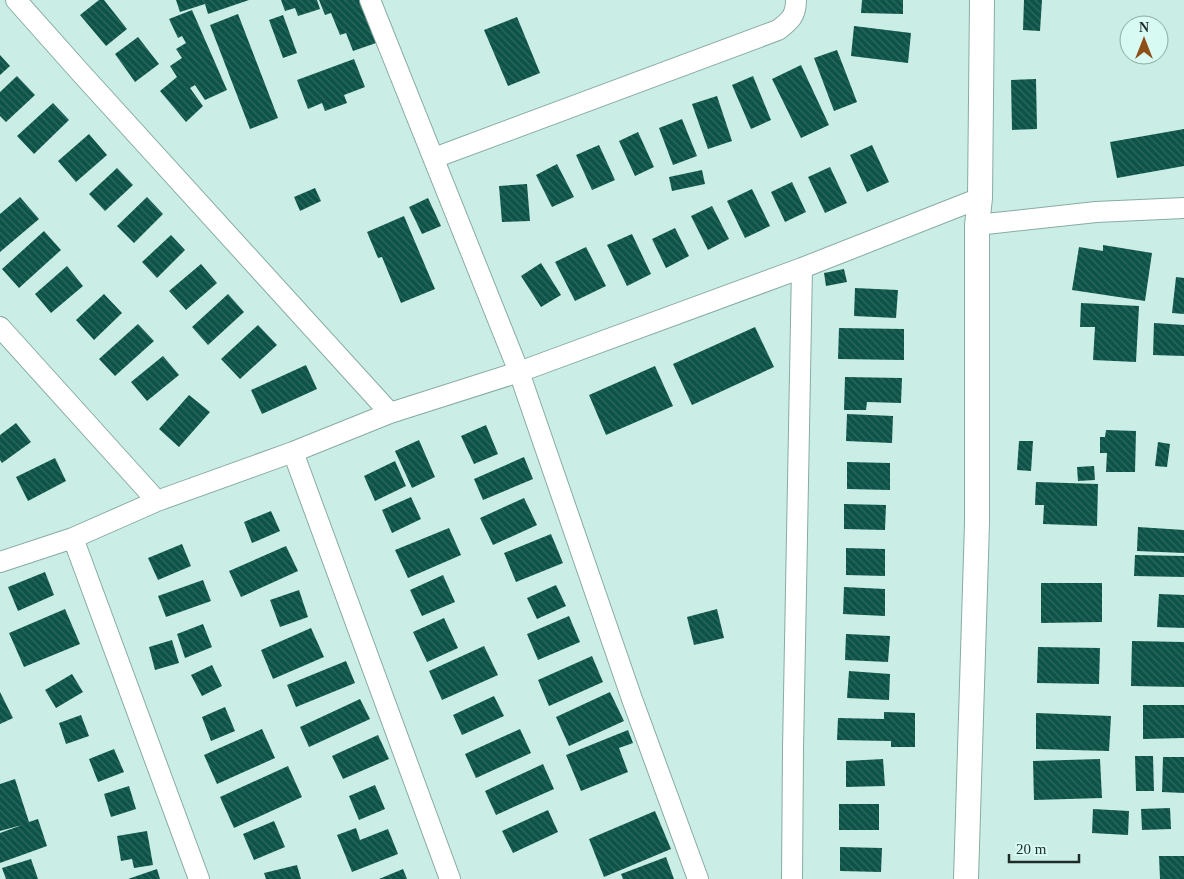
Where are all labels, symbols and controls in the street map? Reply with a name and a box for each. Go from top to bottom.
north arrow [1119,15,1169,65]
text: N [1139,20,1149,35]
scale bar [1009,832,1079,864]
text: 20 m [1016,841,1047,857]

